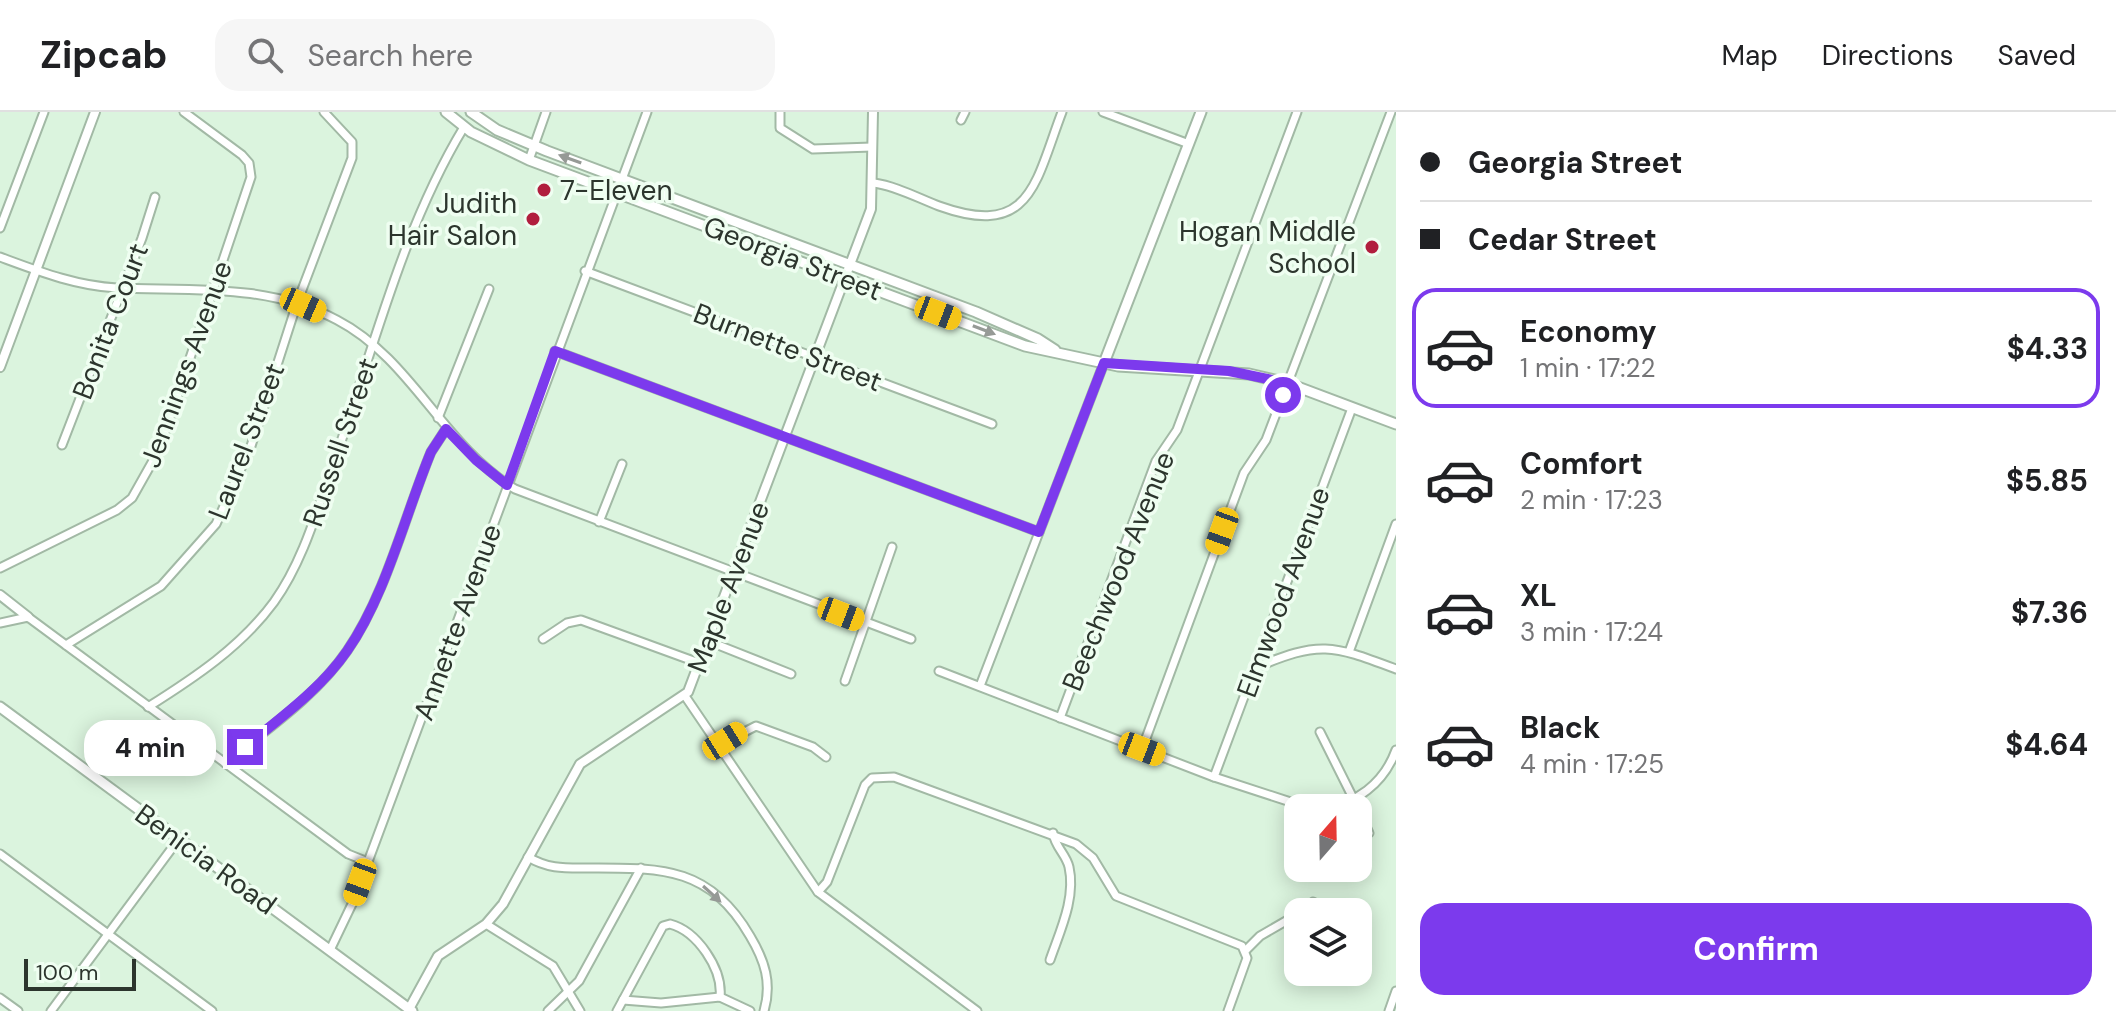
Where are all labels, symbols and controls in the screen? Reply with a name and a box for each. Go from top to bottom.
search box [215,19,775,91]
text: Zipcab [40,30,167,80]
icon: search [243,33,287,77]
text: Search here [307,36,473,75]
text: Map [1721,37,1778,74]
text: Directions [1822,37,1954,74]
text: Saved [1998,37,2076,74]
text: Georgia Street [1468,143,1682,182]
one-way arrow [558,152,582,165]
place label: 7-Eleven [560,172,673,209]
marker: 7-Eleven [535,181,553,199]
place label: Judith Hair Salon [388,185,517,254]
street label: Georgia Street [698,207,887,309]
marker: Judith Hair Salon [524,210,542,228]
place label: Hogan Middle School [1179,213,1356,282]
text: Cedar Street [1468,220,1657,259]
street label: Bonita Court [64,238,157,404]
marker: Hogan Middle School [1363,238,1381,256]
street label: Jennings Avenue [132,256,241,473]
car [276,284,330,326]
car [911,293,965,333]
street label: Burnette Street [688,295,887,400]
icon: car [1424,312,1496,384]
text: Economy [1520,312,1657,351]
one-way arrow [972,324,996,337]
text: $4.33 [2007,329,2088,368]
text: 1 min · 17:22 [1520,351,1656,385]
street label: Russell Street [294,353,387,531]
street label: Laurel Street [200,358,293,525]
route start [1265,377,1301,413]
icon: car [1424,444,1496,516]
text: Comfort [1520,444,1643,483]
street label: Beechwood Avenue [1054,446,1183,696]
text: $5.85 [2006,461,2088,500]
street label: Elmwood Avenue [1228,482,1339,702]
text: 2 min · 17:23 [1520,483,1663,517]
street label: Maple Avenue [679,496,778,678]
car [1203,504,1241,558]
street label: Annette Avenue [405,519,510,725]
icon: car [1424,576,1496,648]
text: XL [1520,576,1557,615]
text: $7.36 [2011,593,2088,632]
car [814,594,868,634]
text: 3 min · 17:24 [1520,615,1663,649]
icon: car [1424,708,1496,780]
text: Black [1520,708,1600,747]
car [698,718,752,764]
callout: 4 min [85,719,217,775]
text: $4.64 [2005,725,2088,764]
route end [227,729,263,765]
car [1115,729,1169,769]
text: 4 min [115,731,185,765]
text: 4 min · 17:25 [1520,747,1664,781]
north arrow [1284,794,1372,882]
map controls [1284,794,1372,986]
street label: Benicia Road [128,796,284,923]
car [341,855,379,909]
one-way arrow [702,885,722,902]
button: layers [1284,898,1372,986]
button: Confirm [1420,903,2092,995]
scale bar [24,955,136,991]
text: 100 m [36,958,98,987]

